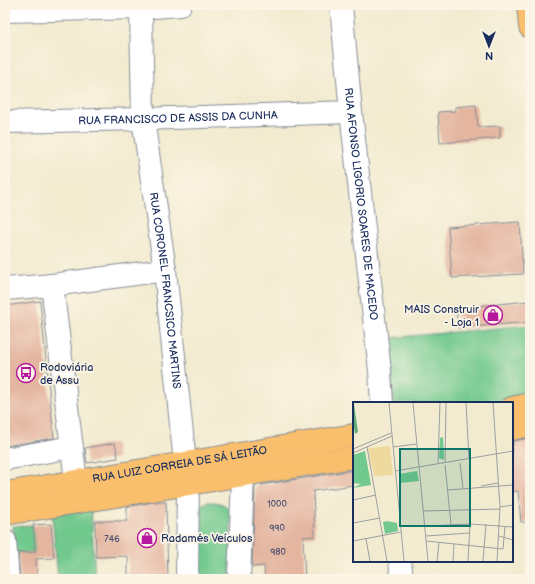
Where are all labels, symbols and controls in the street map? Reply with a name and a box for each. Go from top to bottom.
north arrow [469,26,509,66]
text: N [485,49,493,62]
street label: RUA AFONSO LIGORIO SOARES DE MACEDO [342,87,381,321]
street label: RUA FRANCISCO DE ASSIS DA CUNHA [78,108,278,127]
street label: RUA CORONEL FRANCSICO MARTINS [147,191,184,390]
place label: MAIS Construir - Loja 1 [404,303,480,329]
shop icon: MAIS Construir - Loja 1 [482,304,504,326]
place label: Rodoviária de Assu [40,361,93,387]
bus stop icon: Rodoviária de Assu [15,362,37,384]
inset map [353,402,513,562]
street label: RUA LUIZ CORREIA DE SÁ LEITÃO [91,443,268,485]
house number: 1000 [267,499,287,510]
house number: 990 [269,523,285,534]
shop icon: Radamés Veículos [136,527,158,549]
place label: Radamés Veículos [161,532,253,545]
house number: 746 [104,534,120,545]
house number: 980 [270,547,286,558]

